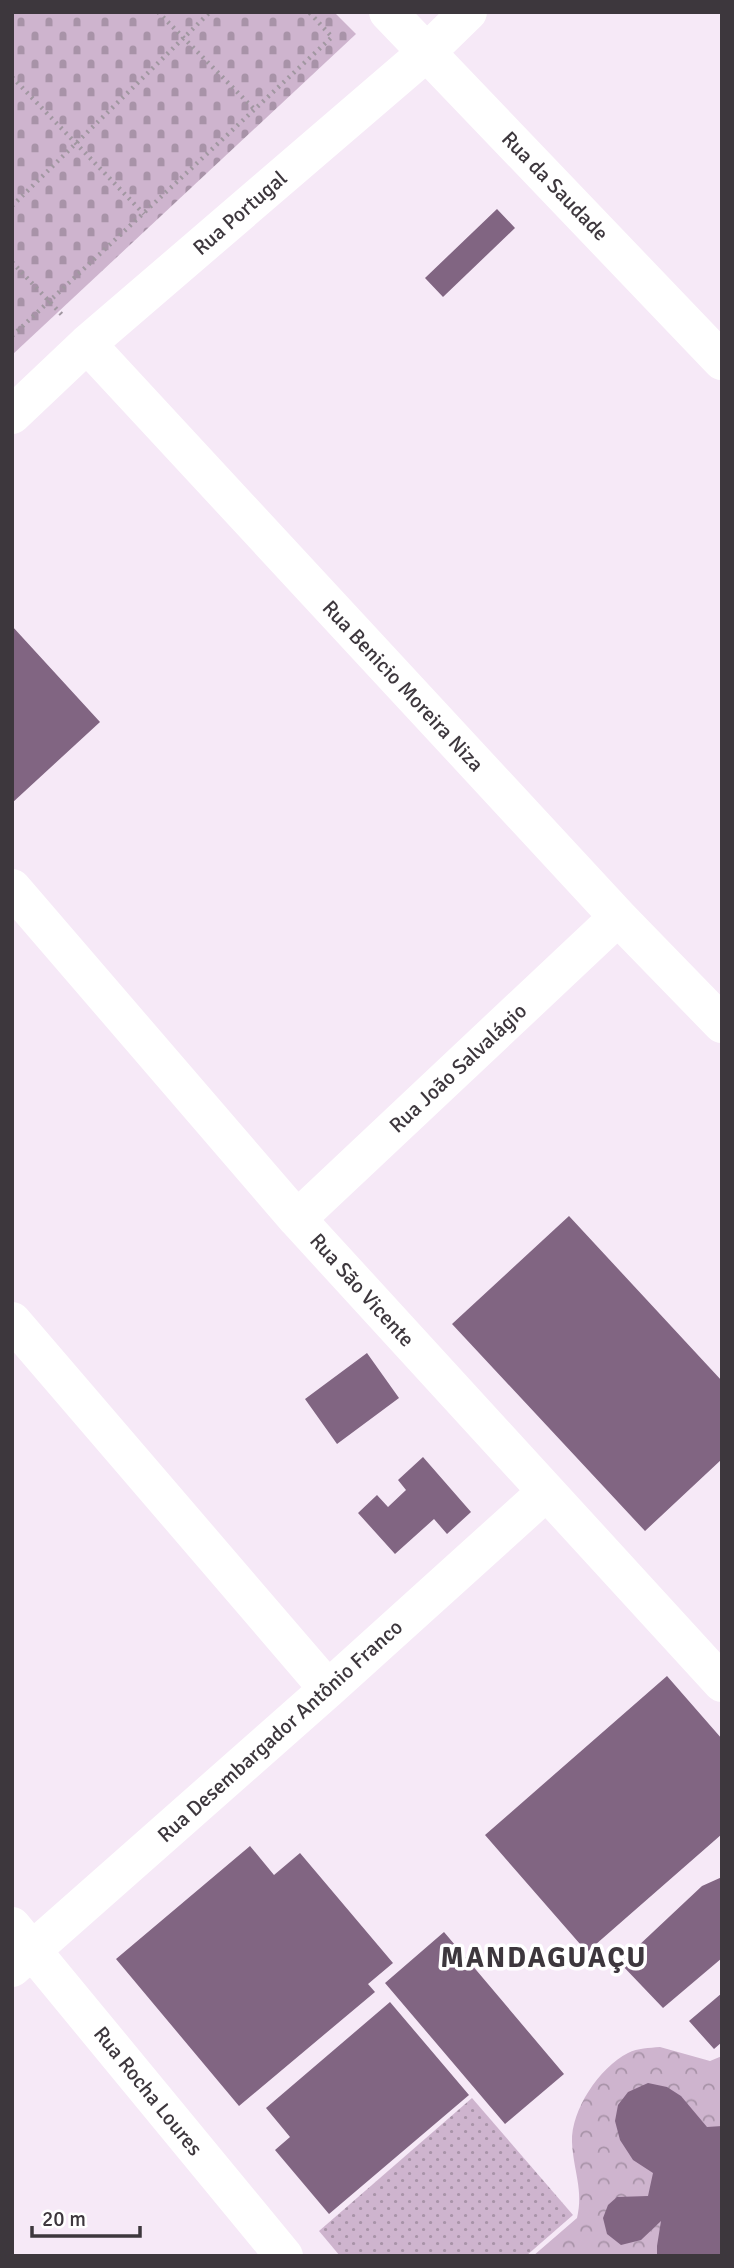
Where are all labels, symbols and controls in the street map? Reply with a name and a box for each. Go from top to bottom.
street label: Rua da Saudade [496,126,614,246]
street label: Rua Portugal [188,165,292,261]
street label: Rua Benicio Moreira Niza [317,595,489,777]
street label: Rua João Salvalágio [384,998,532,1138]
street label: Rua São Vicente [304,1228,420,1352]
street label: Rua Desembargador Antônio Franco [152,1614,408,1848]
district label: MANDAGUAÇU [441,1941,647,1975]
street label: Rua Rocha Loures [88,2021,208,2161]
scale bar [32,2194,140,2238]
text: 20 m [42,2206,86,2232]

